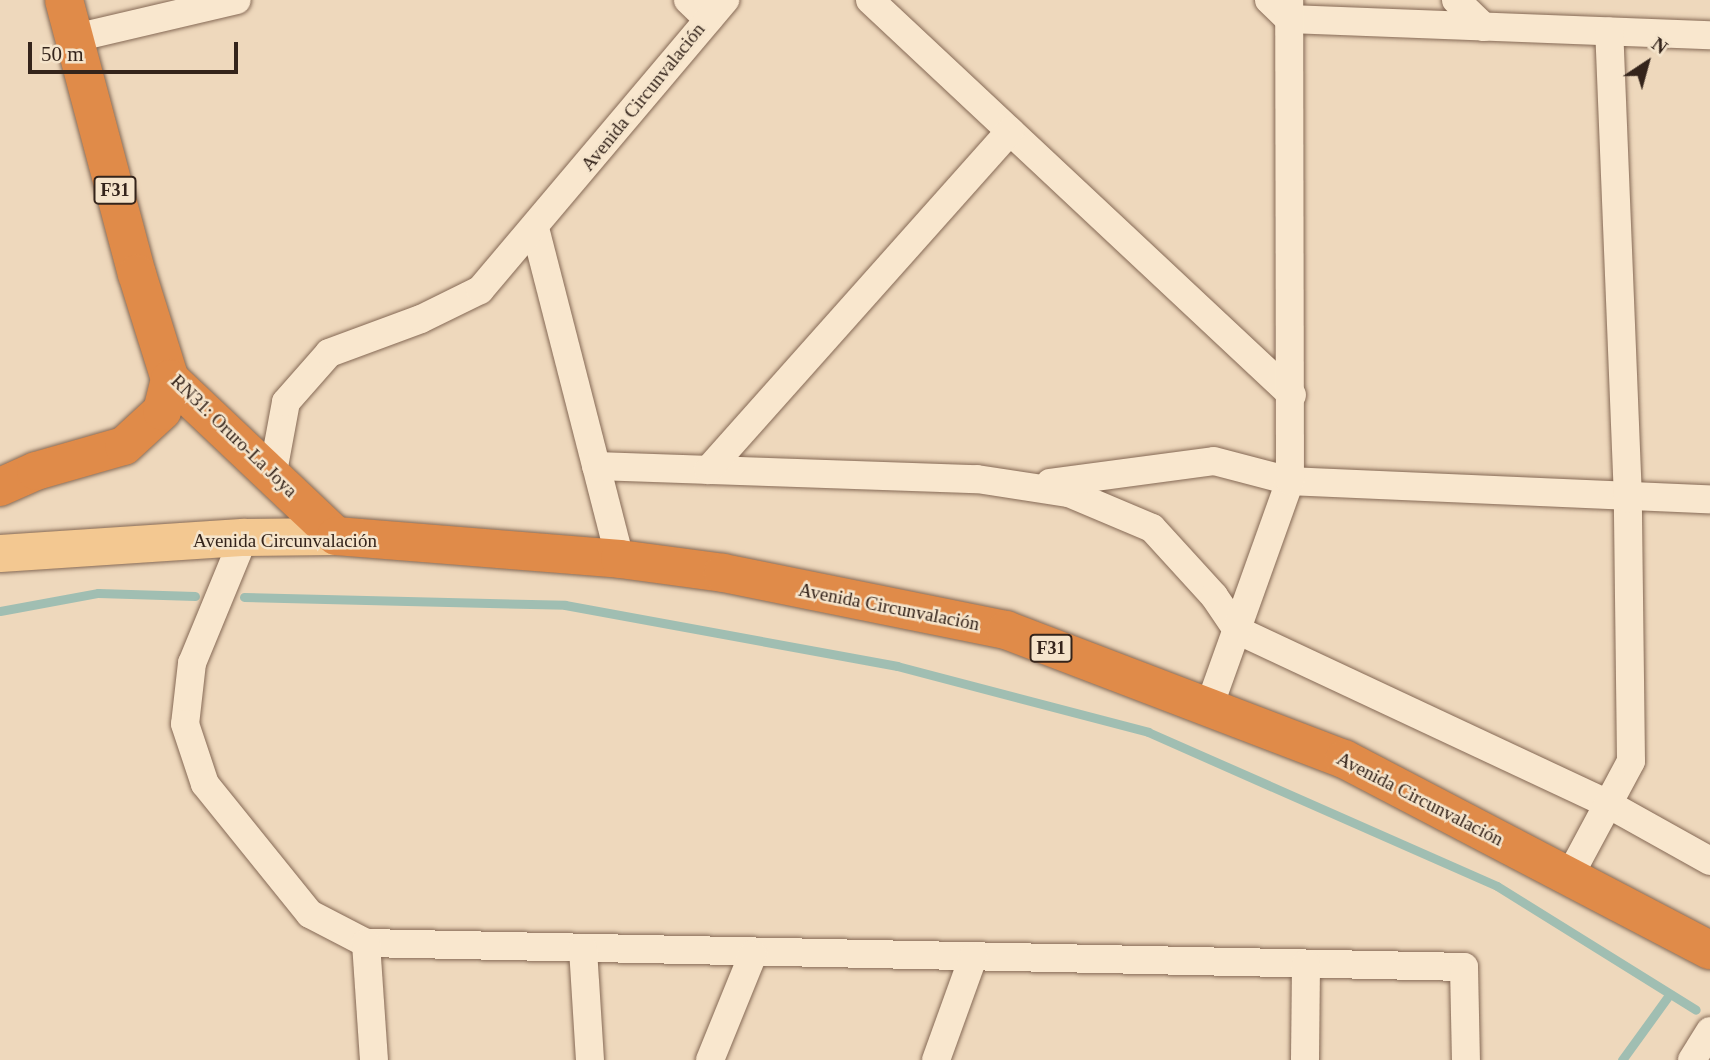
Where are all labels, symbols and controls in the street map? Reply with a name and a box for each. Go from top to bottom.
street label: Avenida Circunvalación [576,18,710,176]
scale bar [32,28,242,72]
north arrow [1612,28,1682,98]
text: N [1648,33,1671,58]
text: 50 m [41,42,84,66]
road number: F31 [92,176,138,204]
street label: RN31: Oruro-La Joya [166,370,302,502]
street label: Avenida Circunvalación [193,530,377,552]
street label: Avenida Circunvalación [797,578,981,636]
road number: F31 [1028,634,1074,662]
street label: Avenida Circunvalación [1333,747,1507,851]

